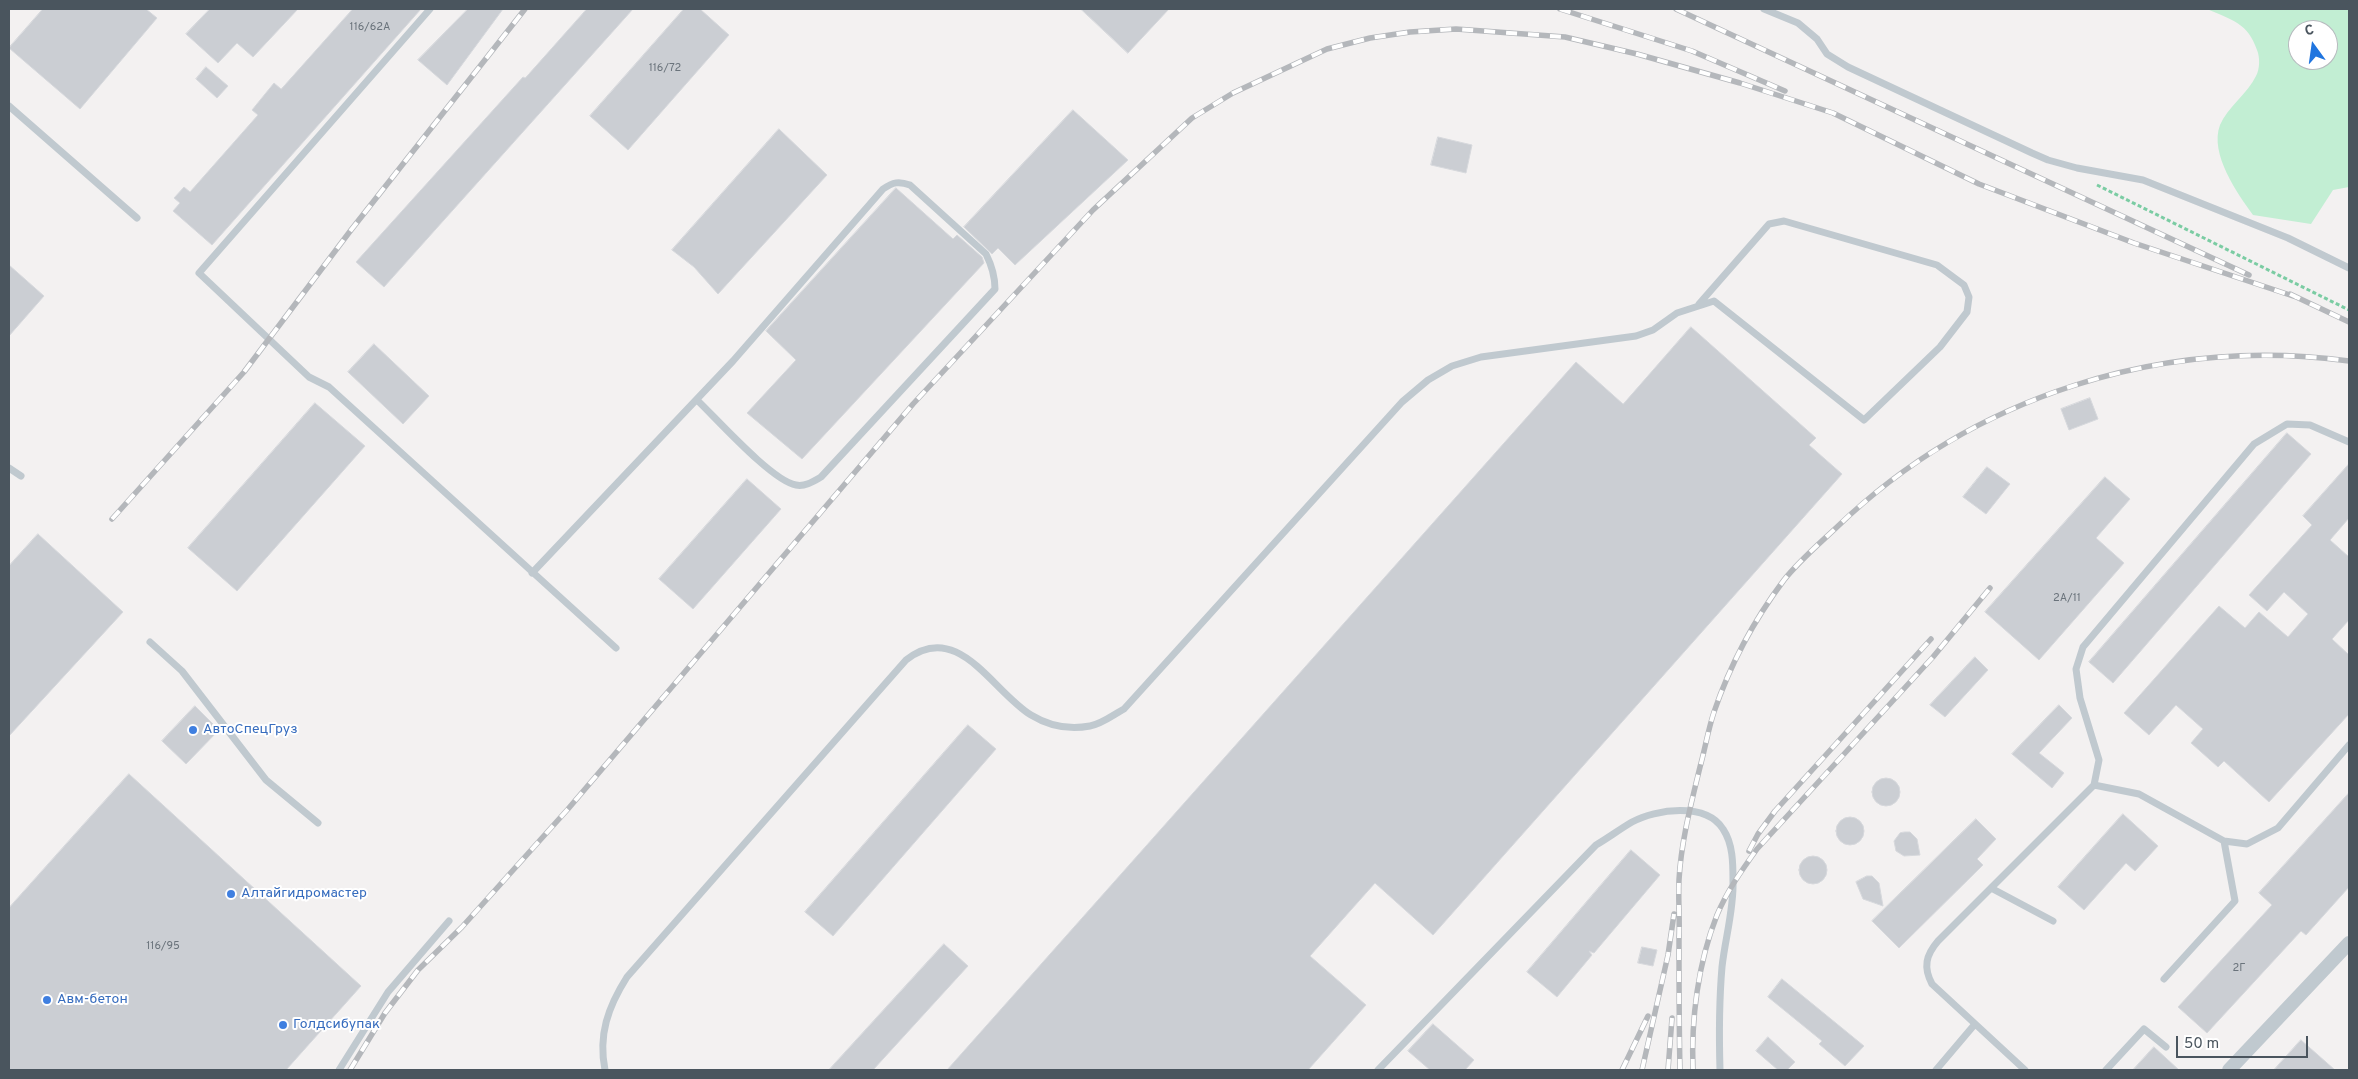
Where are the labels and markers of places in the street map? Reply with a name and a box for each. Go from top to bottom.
place label: АвтоСпецГруз [203,722,298,738]
marker: АвтоСпецГруз [187,724,199,736]
place label: Алтайгидромастер [241,886,367,902]
marker: Алтайгидромастер [225,888,237,900]
place label: Авм-бетон [57,992,128,1008]
marker: Авм-бетон [41,994,53,1006]
place label: Голдcибупак [293,1017,380,1033]
marker: Голдcибупак [277,1019,289,1031]

